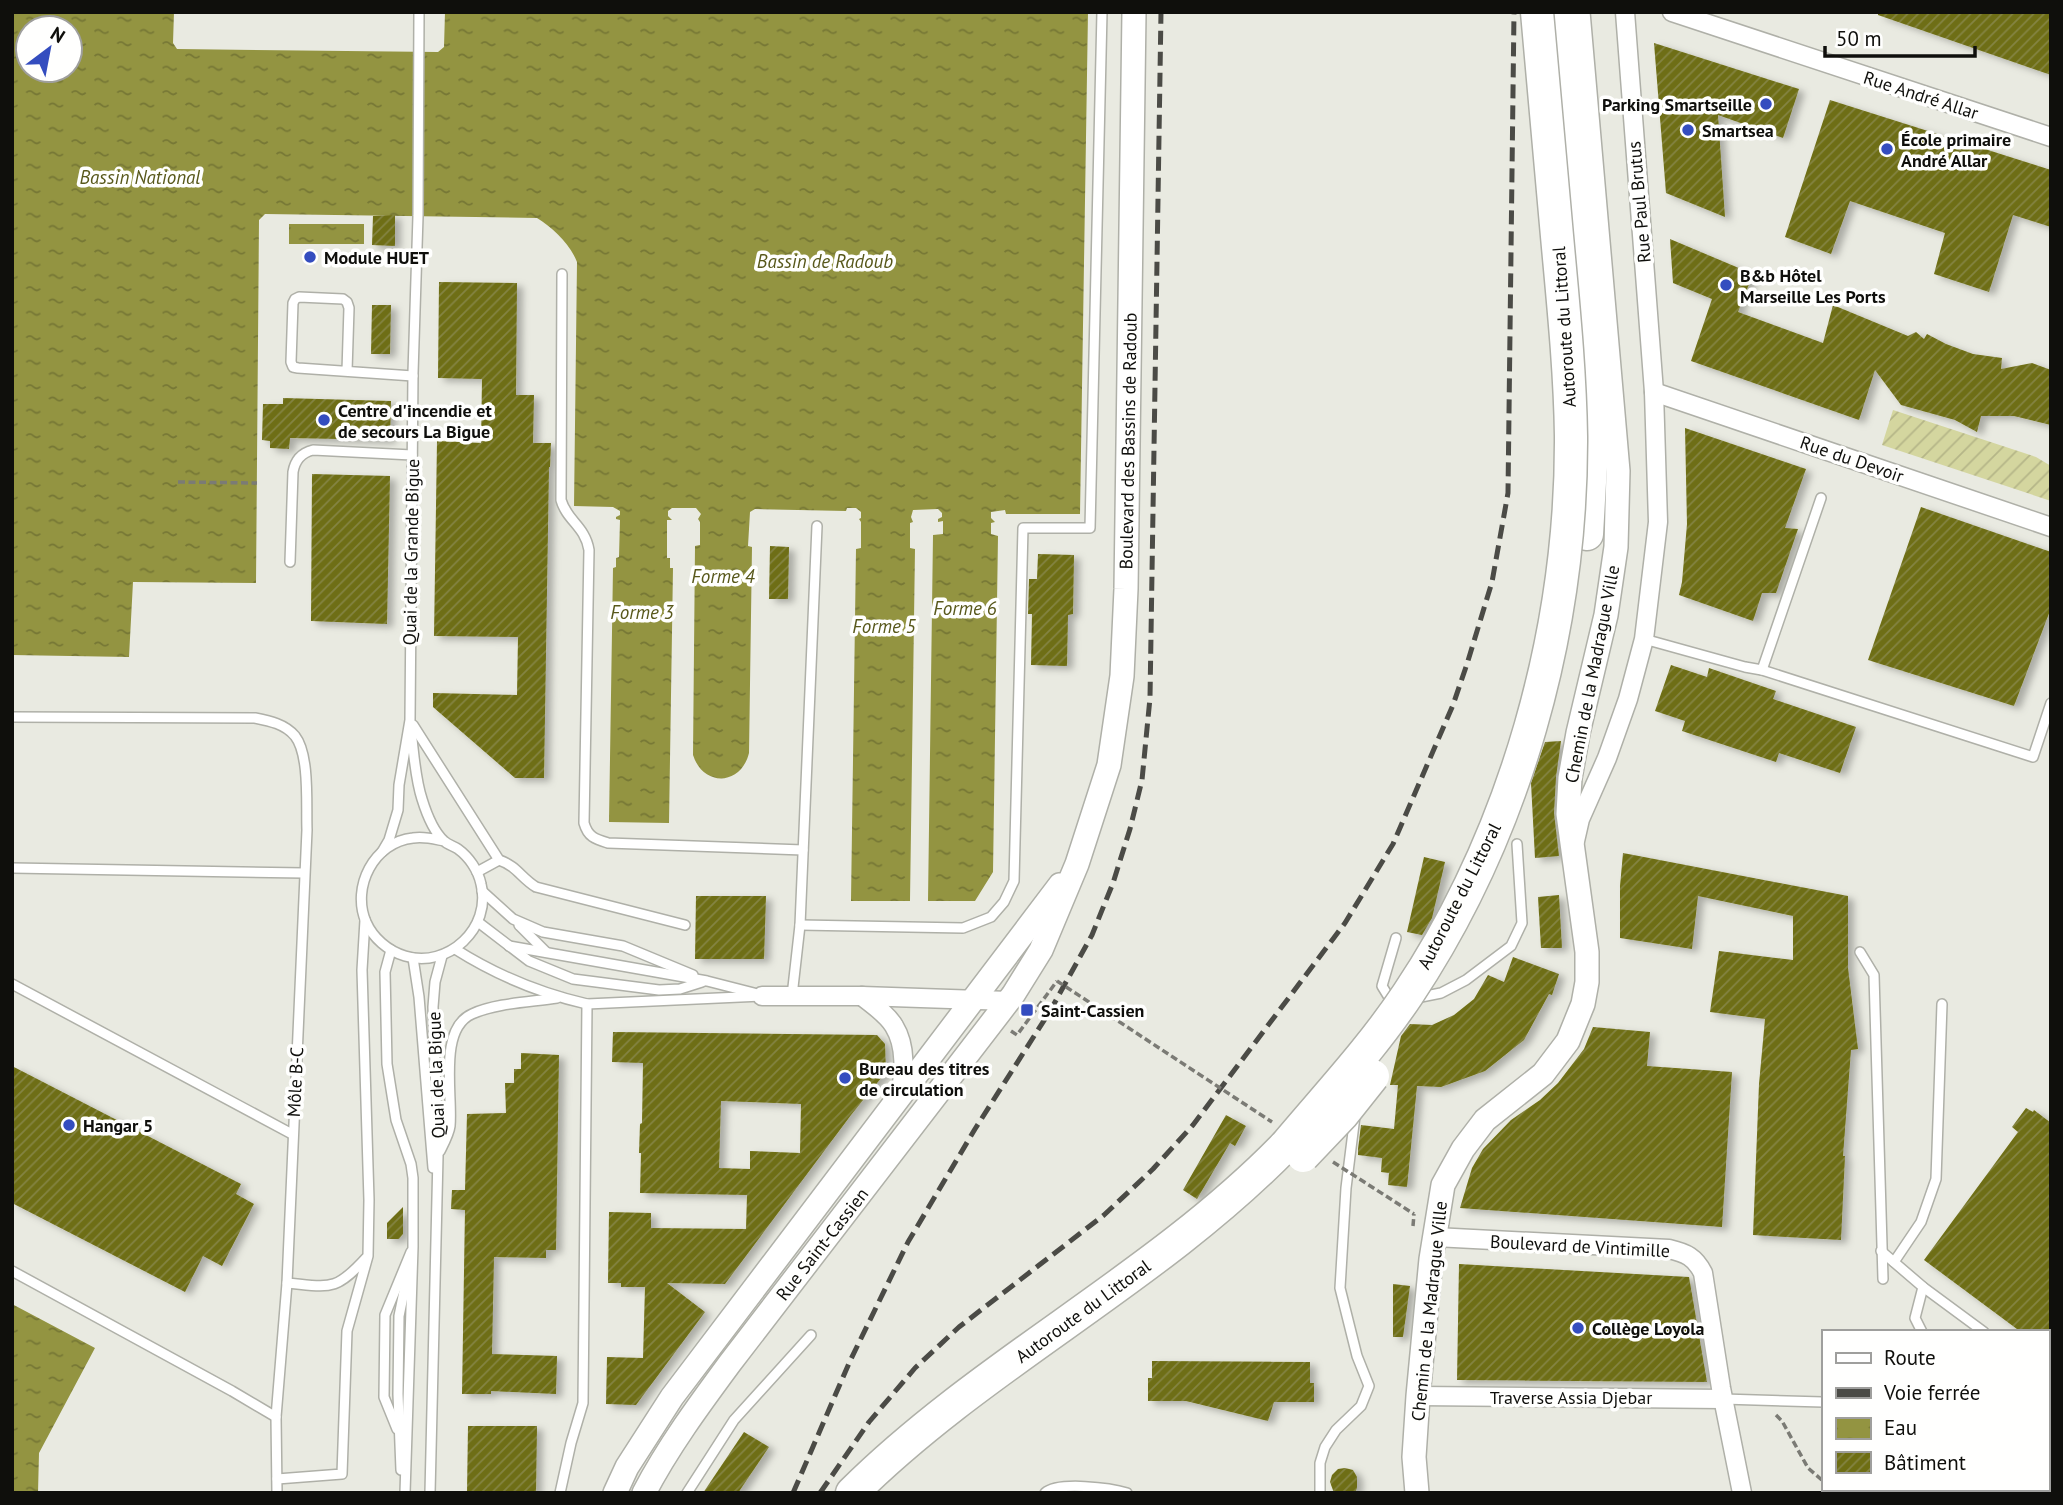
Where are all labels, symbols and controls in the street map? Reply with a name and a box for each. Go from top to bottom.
north arrow [14,14,84,84]
scale bar [1825,14,1976,58]
text: N [46,21,70,48]
text: 50 m [1836,25,1882,52]
street label: Rue André Allar [1861,66,1981,124]
place label: Parking Smartseille [1602,93,1752,116]
marker: Parking Smartseille [1758,96,1774,112]
place label: Smartsea [1702,119,1774,142]
marker: Smartsea [1680,122,1696,138]
place label: École primaire André Allar [1901,128,2011,172]
street label: Rue Paul Brutus [1622,140,1656,264]
marker: École primaire André Allar [1879,141,1895,157]
water label: Bassin National [80,165,200,189]
street label: Autoroute du Littoral [1547,245,1581,408]
place label: Module HUET [324,246,430,269]
marker: Module HUET [302,249,318,265]
water label: Bassin de Radoub [757,249,893,273]
place label: B&b Hôtel Marseille Les Ports [1740,264,1886,308]
marker: B&b Hôtel Marseille Les Ports [1718,277,1734,293]
street label: Boulevard des Bassins de Radoub [1114,312,1142,570]
place label: Centre d'incendie et de secours La Bigue [338,399,492,443]
marker: Centre d'incendie et de secours La Bigue [316,412,332,428]
street label: Rue du Devoir [1797,431,1907,487]
street label: Quai de la Grande Bigue [398,459,424,645]
street label: Chemin de la Madrague Ville [1560,563,1624,785]
water label: Forme 4 [691,564,756,588]
water label: Forme 6 [933,596,997,620]
water label: Forme 3 [610,600,675,624]
water label: Forme 5 [852,614,917,638]
street label: Autoroute du Littoral [1412,818,1506,973]
place label: Saint-Cassien [1041,999,1144,1022]
marker: Saint-Cassien [1019,1002,1035,1018]
street label: Quai de la Bigue [422,1011,450,1139]
street label: Môle B-C [282,1046,308,1118]
place label: Bureau des titres de circulation [859,1057,990,1101]
marker: Bureau des titres de circulation [837,1070,853,1086]
place label: Hangar 5 [83,1114,153,1137]
marker: Hangar 5 [61,1117,77,1133]
street label: Rue Saint-Cassien [771,1183,873,1305]
street label: Chemin de la Madrague Ville [1406,1200,1452,1422]
street label: Boulevard de Vintimille [1489,1230,1671,1262]
street label: Autoroute du Littoral [1011,1254,1156,1368]
place label: Collège Loyola [1592,1317,1705,1340]
marker: Collège Loyola [1570,1320,1586,1336]
legend [1822,1330,2049,1491]
text: Route [1884,1344,1936,1371]
text: Voie ferrée [1883,1379,1980,1406]
street label: Traverse Assia Djebar [1490,1386,1652,1409]
text: Eau [1884,1414,1917,1441]
text: Bâtiment [1884,1449,1966,1476]

